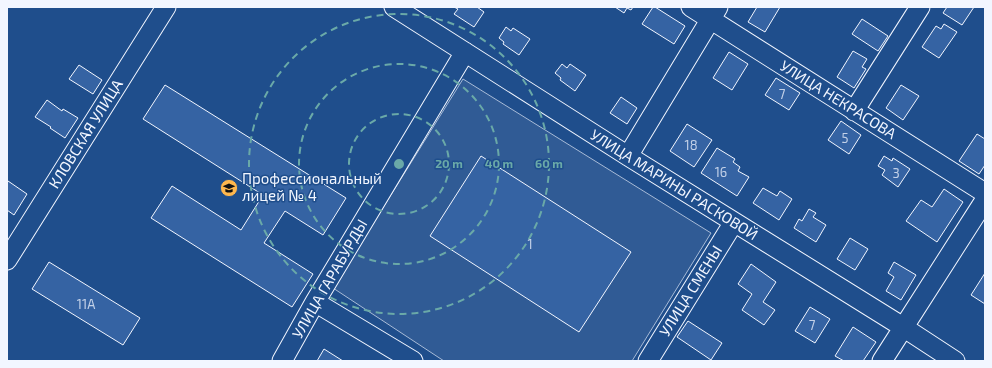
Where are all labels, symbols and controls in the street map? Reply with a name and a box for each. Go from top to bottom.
street label: УЛИЦА НЕКРАСОВА [777,56,900,143]
street label: КЛОВСКАЯ УЛИЦА [44,75,126,191]
house number: 7 [779,86,786,102]
street label: УЛИЦА МАРИНЫ РАСКОВОЙ [588,125,762,243]
house number: 5 [842,130,849,146]
house number: 18 [684,137,698,153]
text: 20 m [435,156,463,170]
text: 40 m [485,156,513,170]
text: 60 m [535,156,563,170]
centre of rings [392,157,406,171]
house number: 16 [715,164,727,180]
house number: 3 [892,165,900,181]
place label: Профессиональный лицей № 4 [242,169,382,204]
school or university icon: Профессиональный лицей № 4 [219,178,239,198]
street label: УЛИЦА ГАРАБУРДЫ [288,216,371,341]
house number: 1 [527,236,533,252]
street label: УЛИЦА СМЕНЫ [655,242,725,339]
house number: 11А [77,296,95,312]
house number: 7 [809,317,816,333]

